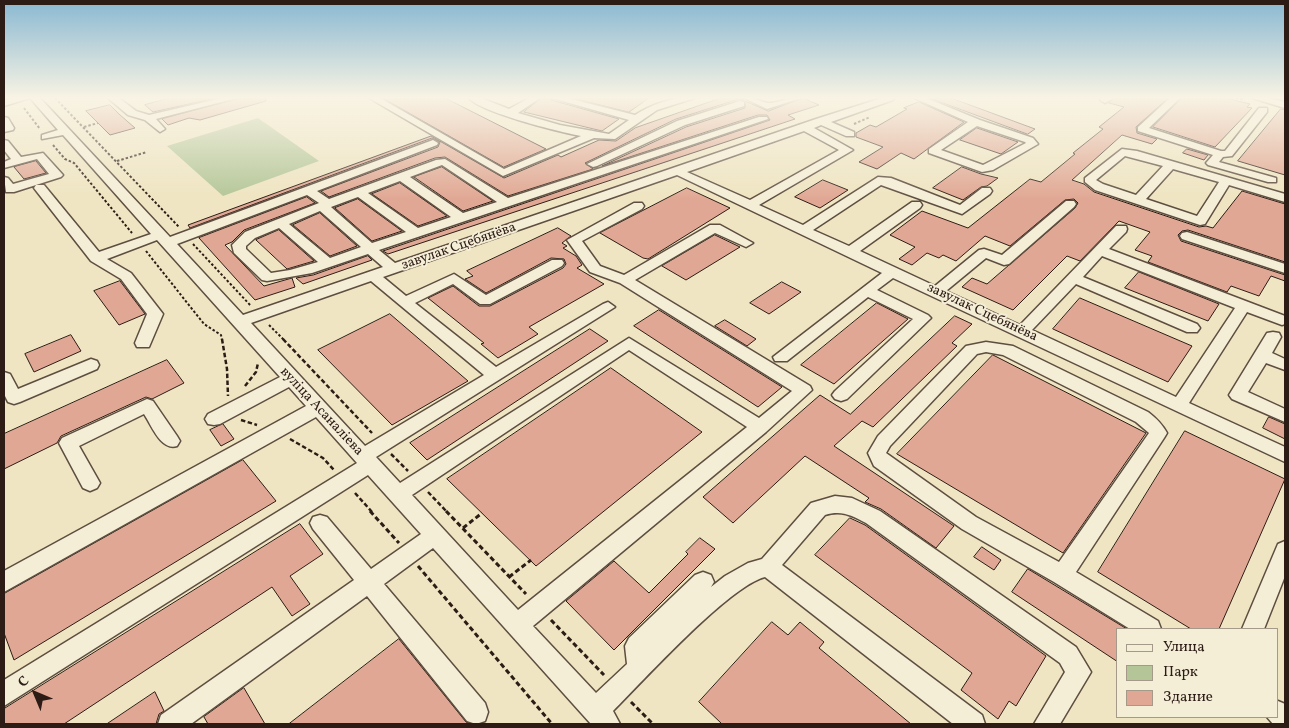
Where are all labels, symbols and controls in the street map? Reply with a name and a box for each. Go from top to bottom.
street label: завулак Сцебянёва [400,220,518,274]
street label: завулак Сцебянёва [924,280,1040,346]
street label: вуліца Асаналіева [276,364,366,460]
legend [1116,628,1279,718]
text: Улица [1163,637,1205,658]
text: Парк [1163,662,1198,683]
north arrow [10,668,60,718]
text: С [14,672,34,692]
text: Здание [1163,687,1213,708]

